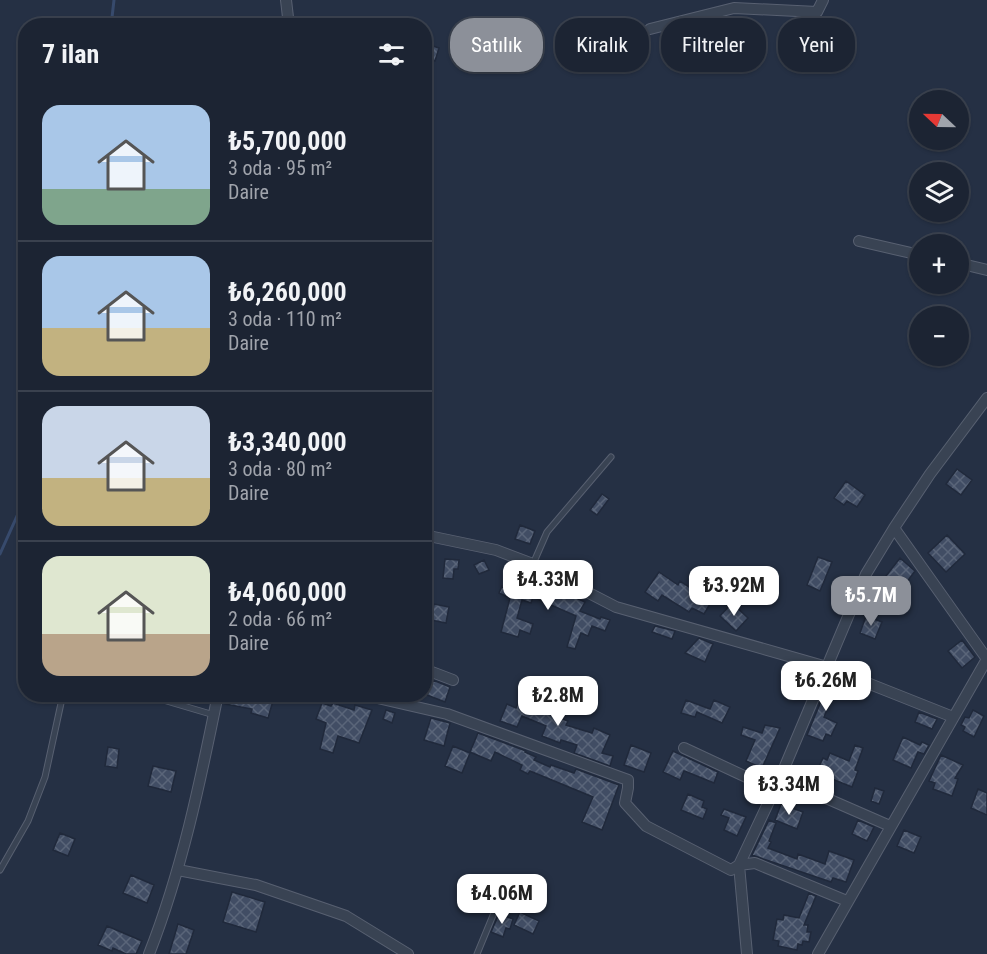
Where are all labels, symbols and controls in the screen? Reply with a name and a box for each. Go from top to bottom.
chip: Satılık [450,18,543,72]
chip: Kiralık [555,18,649,72]
chip: Filtreler [661,18,766,72]
chip: Yeni [778,18,855,72]
icon: filters [375,38,408,71]
text: 7 ilan [42,39,99,69]
north arrow [909,90,969,150]
map controls [909,90,969,366]
text: ₺5,700,000 [228,126,347,156]
icon: home [90,129,162,201]
text: 3 oda · 95 m² [228,156,332,180]
button: layers [909,162,969,222]
text: Daire [228,180,269,204]
button: + [909,234,969,294]
text: ₺6,260,000 [228,277,347,307]
icon: home [90,280,162,352]
button: − [909,306,969,366]
text: 3 oda · 110 m² [228,307,342,331]
text: Daire [228,331,269,355]
text: ₺3,340,000 [228,427,347,457]
icon: home [90,430,162,502]
text: 3 oda · 80 m² [228,457,332,481]
text: Daire [228,481,269,505]
pin: ₺4.33M [499,560,597,611]
pin: ₺3.92M [685,566,783,617]
text: ₺4.33M [517,567,579,591]
text: ₺3.92M [703,573,765,597]
pin: ₺5.7M [829,576,913,627]
text: ₺4,060,000 [228,577,347,607]
icon: home [90,580,162,652]
text: ₺5.7M [845,583,897,607]
text: 2 oda · 66 m² [228,607,332,631]
text: Daire [228,631,269,655]
pin: ₺6.26M [777,661,875,712]
text: ₺6.26M [795,668,857,692]
pin: ₺2.8M [516,676,600,727]
text: ₺2.8M [532,683,584,707]
pin: ₺3.34M [740,765,838,816]
text: ₺3.34M [758,772,820,796]
pin: ₺4.06M [453,874,551,925]
text: ₺4.06M [471,881,533,905]

